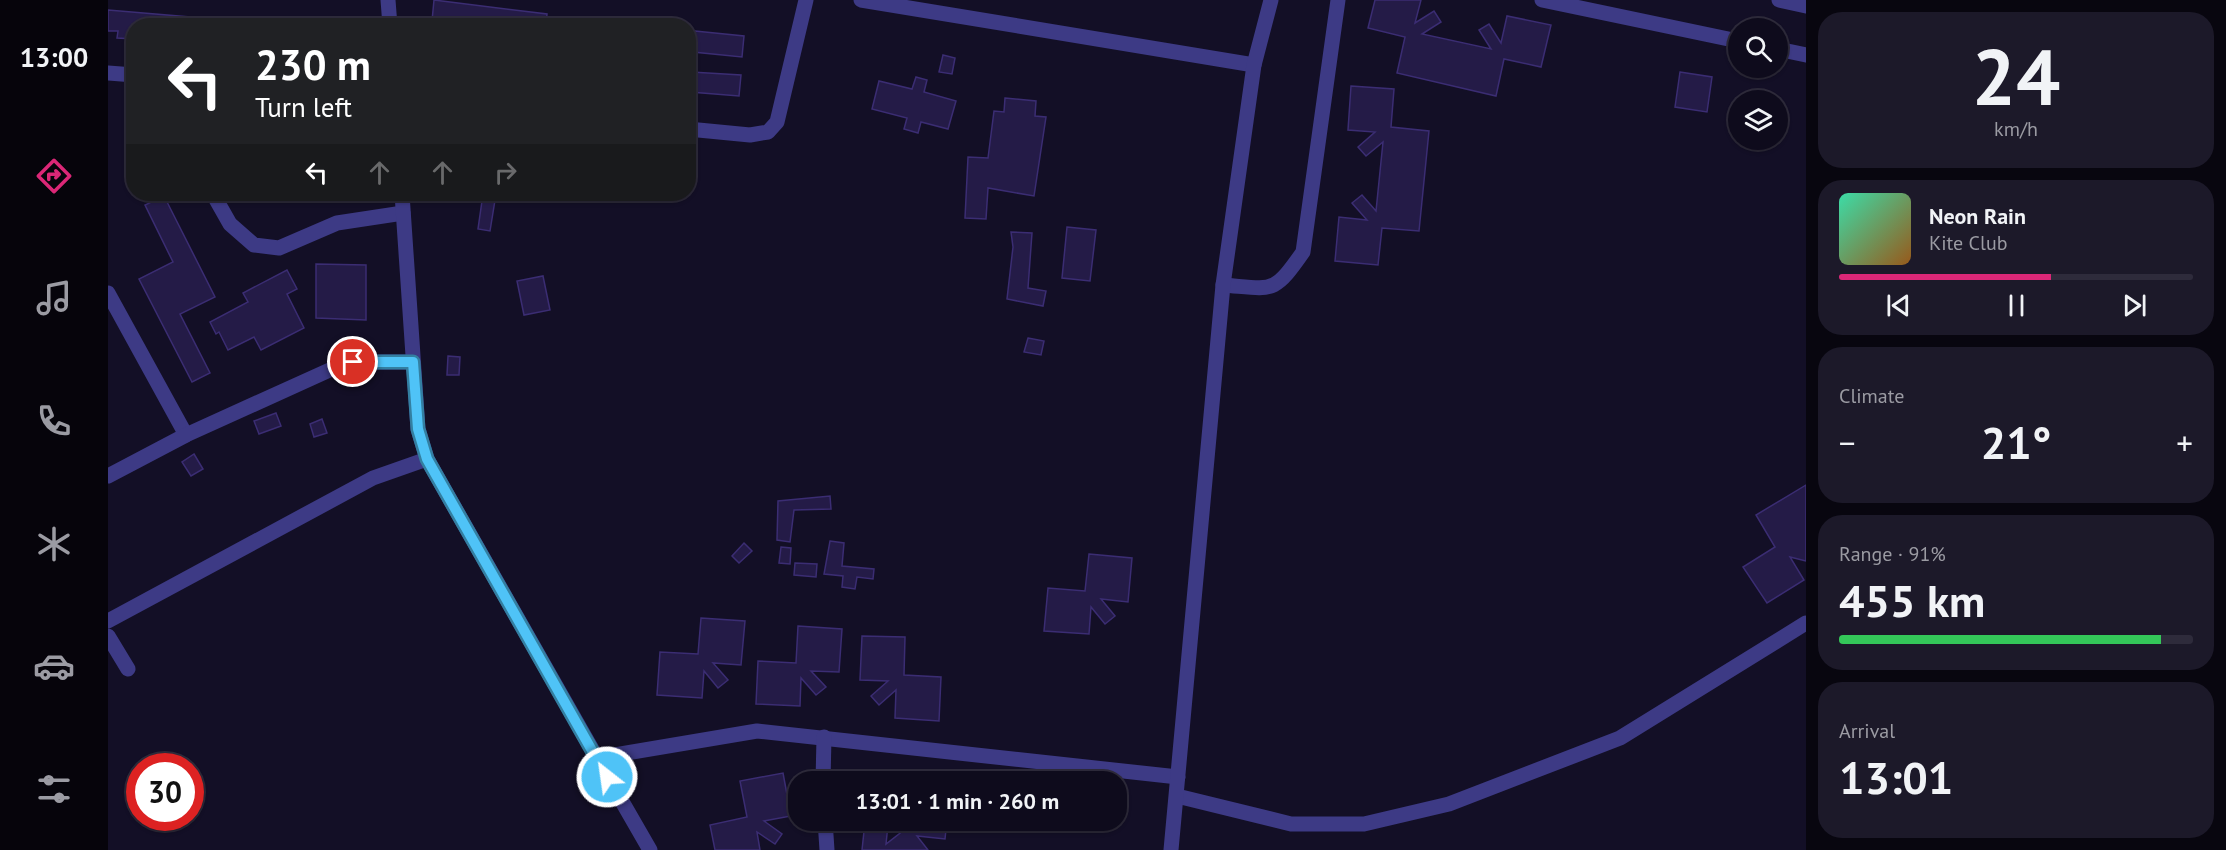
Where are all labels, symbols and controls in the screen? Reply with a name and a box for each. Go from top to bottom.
map controls [1728,18,1788,150]
button: search [1728,18,1788,78]
text: 24 [1972,26,2060,127]
text: 230 m [255,37,371,92]
text: 13:00 [20,40,88,74]
icon: left [156,42,234,120]
text: Turn left [255,90,352,124]
button: layers [1728,90,1788,150]
text: km/h [1994,116,2038,142]
icon: directions [33,155,75,197]
icon: left [300,156,333,189]
icon: ahead [363,156,396,189]
icon: ahead [426,156,459,189]
icon: right [489,156,522,189]
text: Neon Rain [1929,202,2026,230]
text: Kite Club [1929,230,2007,256]
icon: music [33,277,75,319]
icon: previous [1882,289,1915,322]
icon: pause [2000,289,2033,322]
icon: next [2118,289,2151,322]
pin [327,336,378,387]
icon: arrive [336,345,369,378]
text: Climate [1839,383,1905,409]
icon: phone [33,400,75,442]
text: 21° [1981,413,2051,471]
text: − [1839,421,1856,464]
text: + [2176,421,2193,464]
icon: climate [33,523,75,565]
text: Range · 91% [1839,541,1946,567]
text: 455 km [1839,571,1985,629]
icon: car [33,645,75,687]
text: Arrival [1839,718,1895,744]
position arrow [575,745,639,809]
text: 13:01 [1839,748,1953,806]
speed limit sign: 30 [126,753,204,831]
icon: filters [33,768,75,810]
text: 13:01 · 1 min · 260 m [856,787,1059,815]

